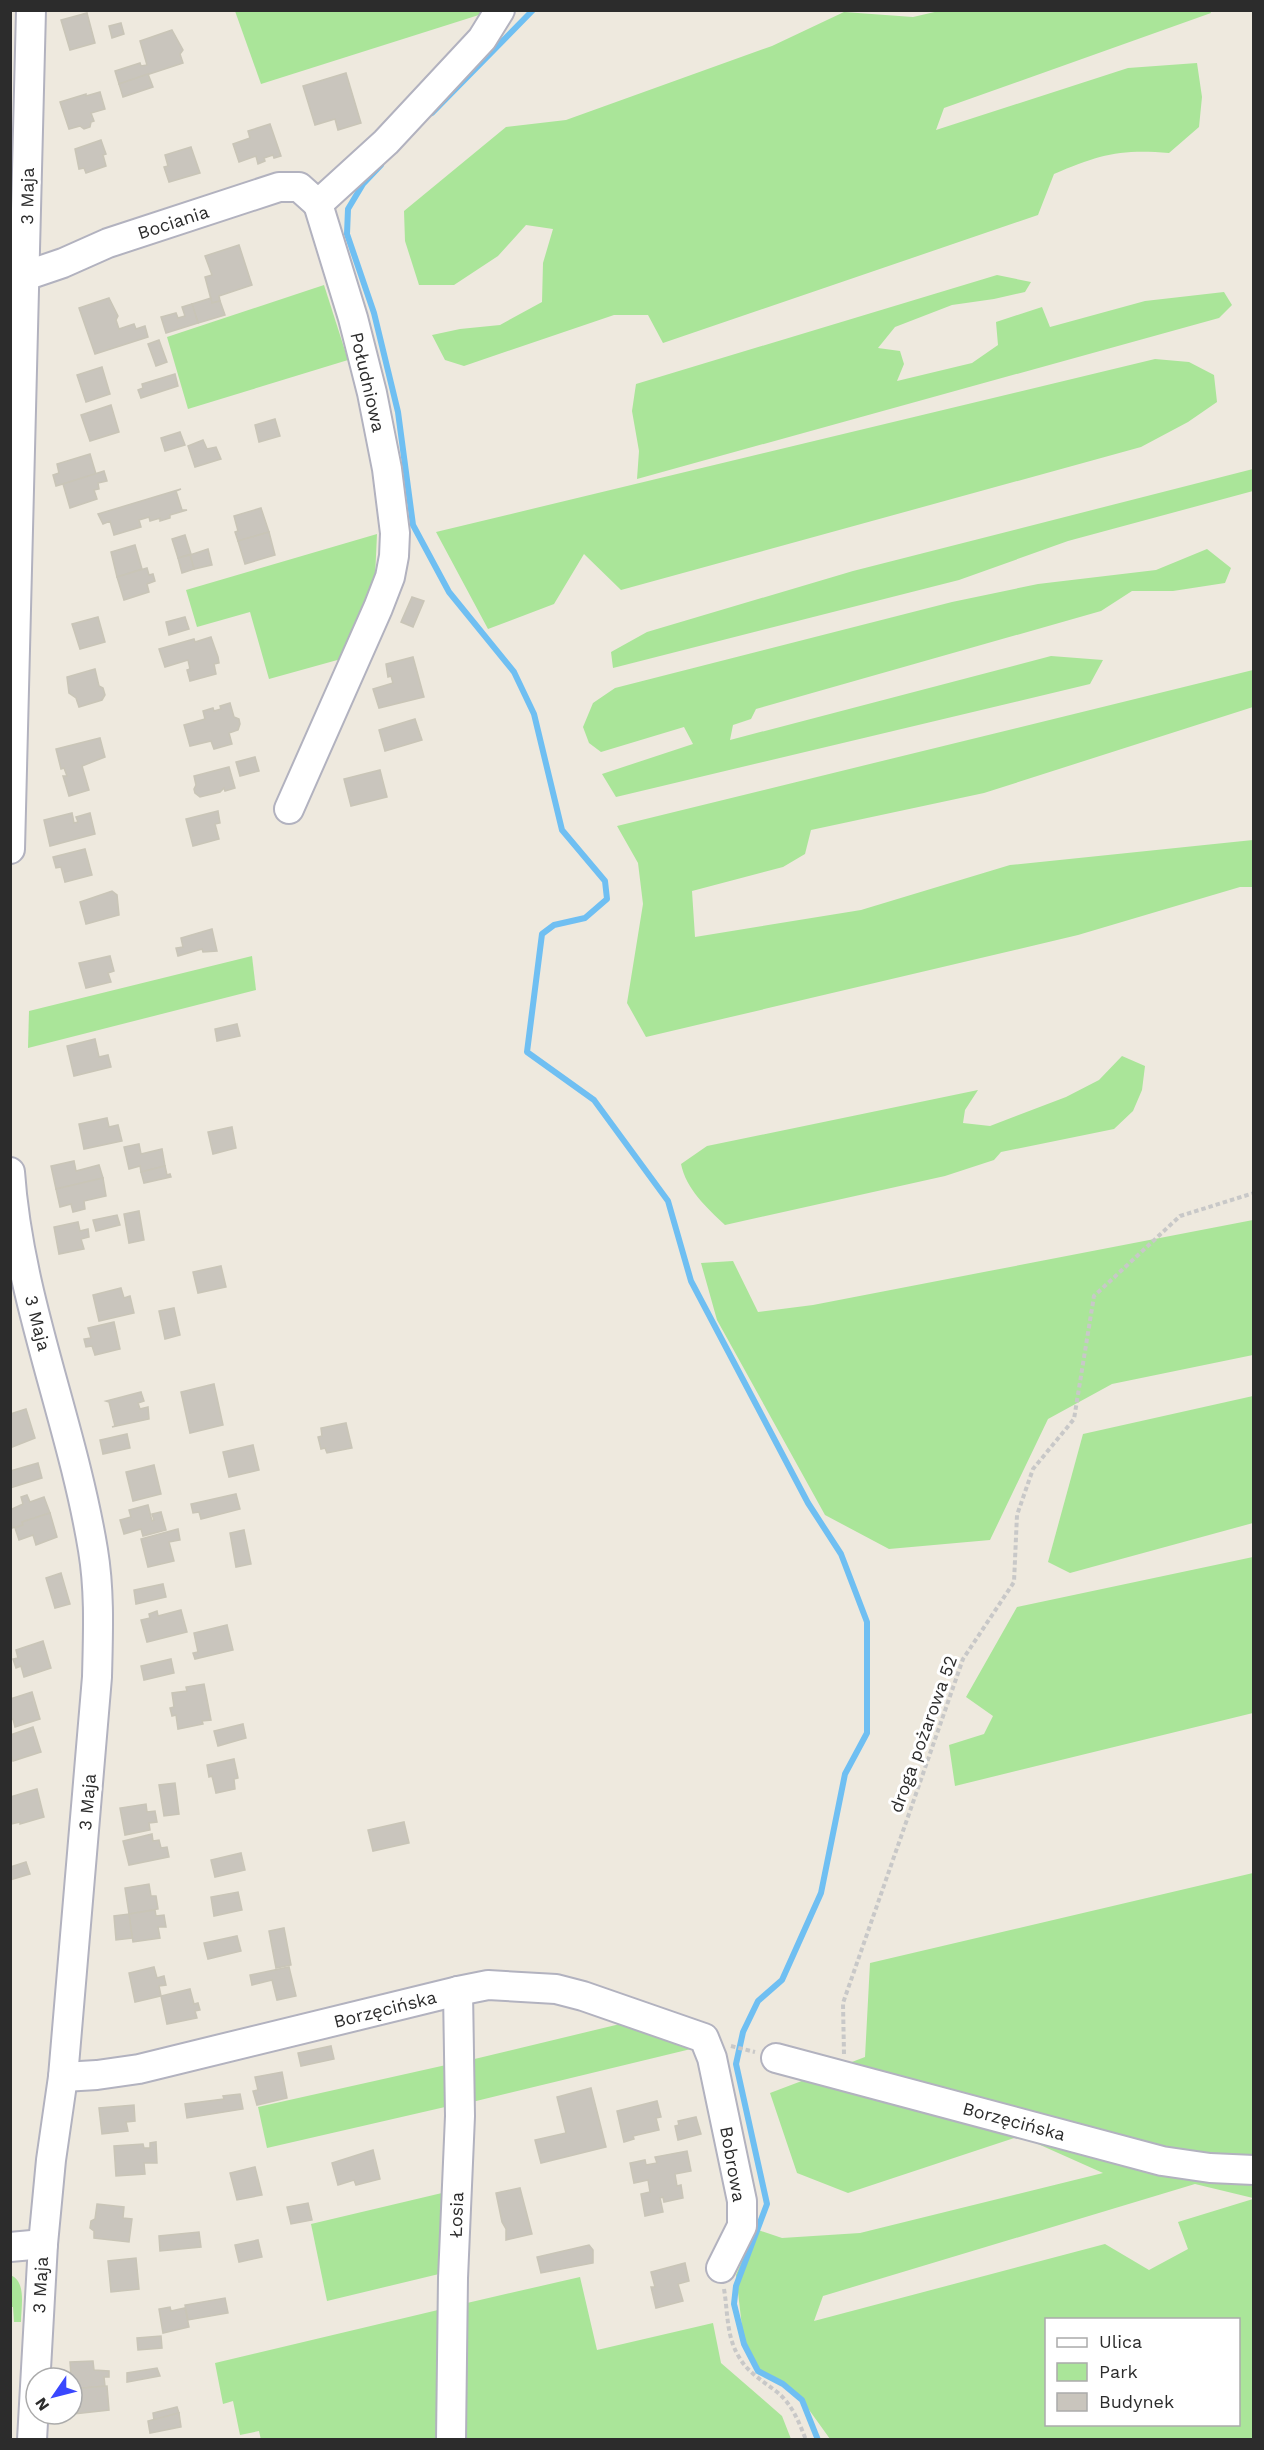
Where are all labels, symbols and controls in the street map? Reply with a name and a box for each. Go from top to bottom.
street label: 3 Maja [16,167,38,225]
street label: Bociania [135,201,211,243]
street label: Południowa [346,330,390,434]
street label: 3 Maja [21,1293,55,1353]
street label: droga pożarowa 52 [885,1653,961,1815]
street label: 3 Maja [74,1773,100,1831]
street label: Borzęcińska [331,1986,439,2032]
street label: Borzęcińska [960,2097,1068,2145]
street label: Bobrowa [716,2125,750,2203]
street label: Łosia [445,2191,467,2239]
street label: 3 Maja [28,2256,52,2314]
legend [1045,2318,1240,2426]
text: Ulica [1099,2331,1142,2352]
text: Park [1099,2361,1138,2382]
north arrow [24,2366,84,2426]
text: Budynek [1099,2391,1174,2412]
text: N [31,2394,53,2415]

